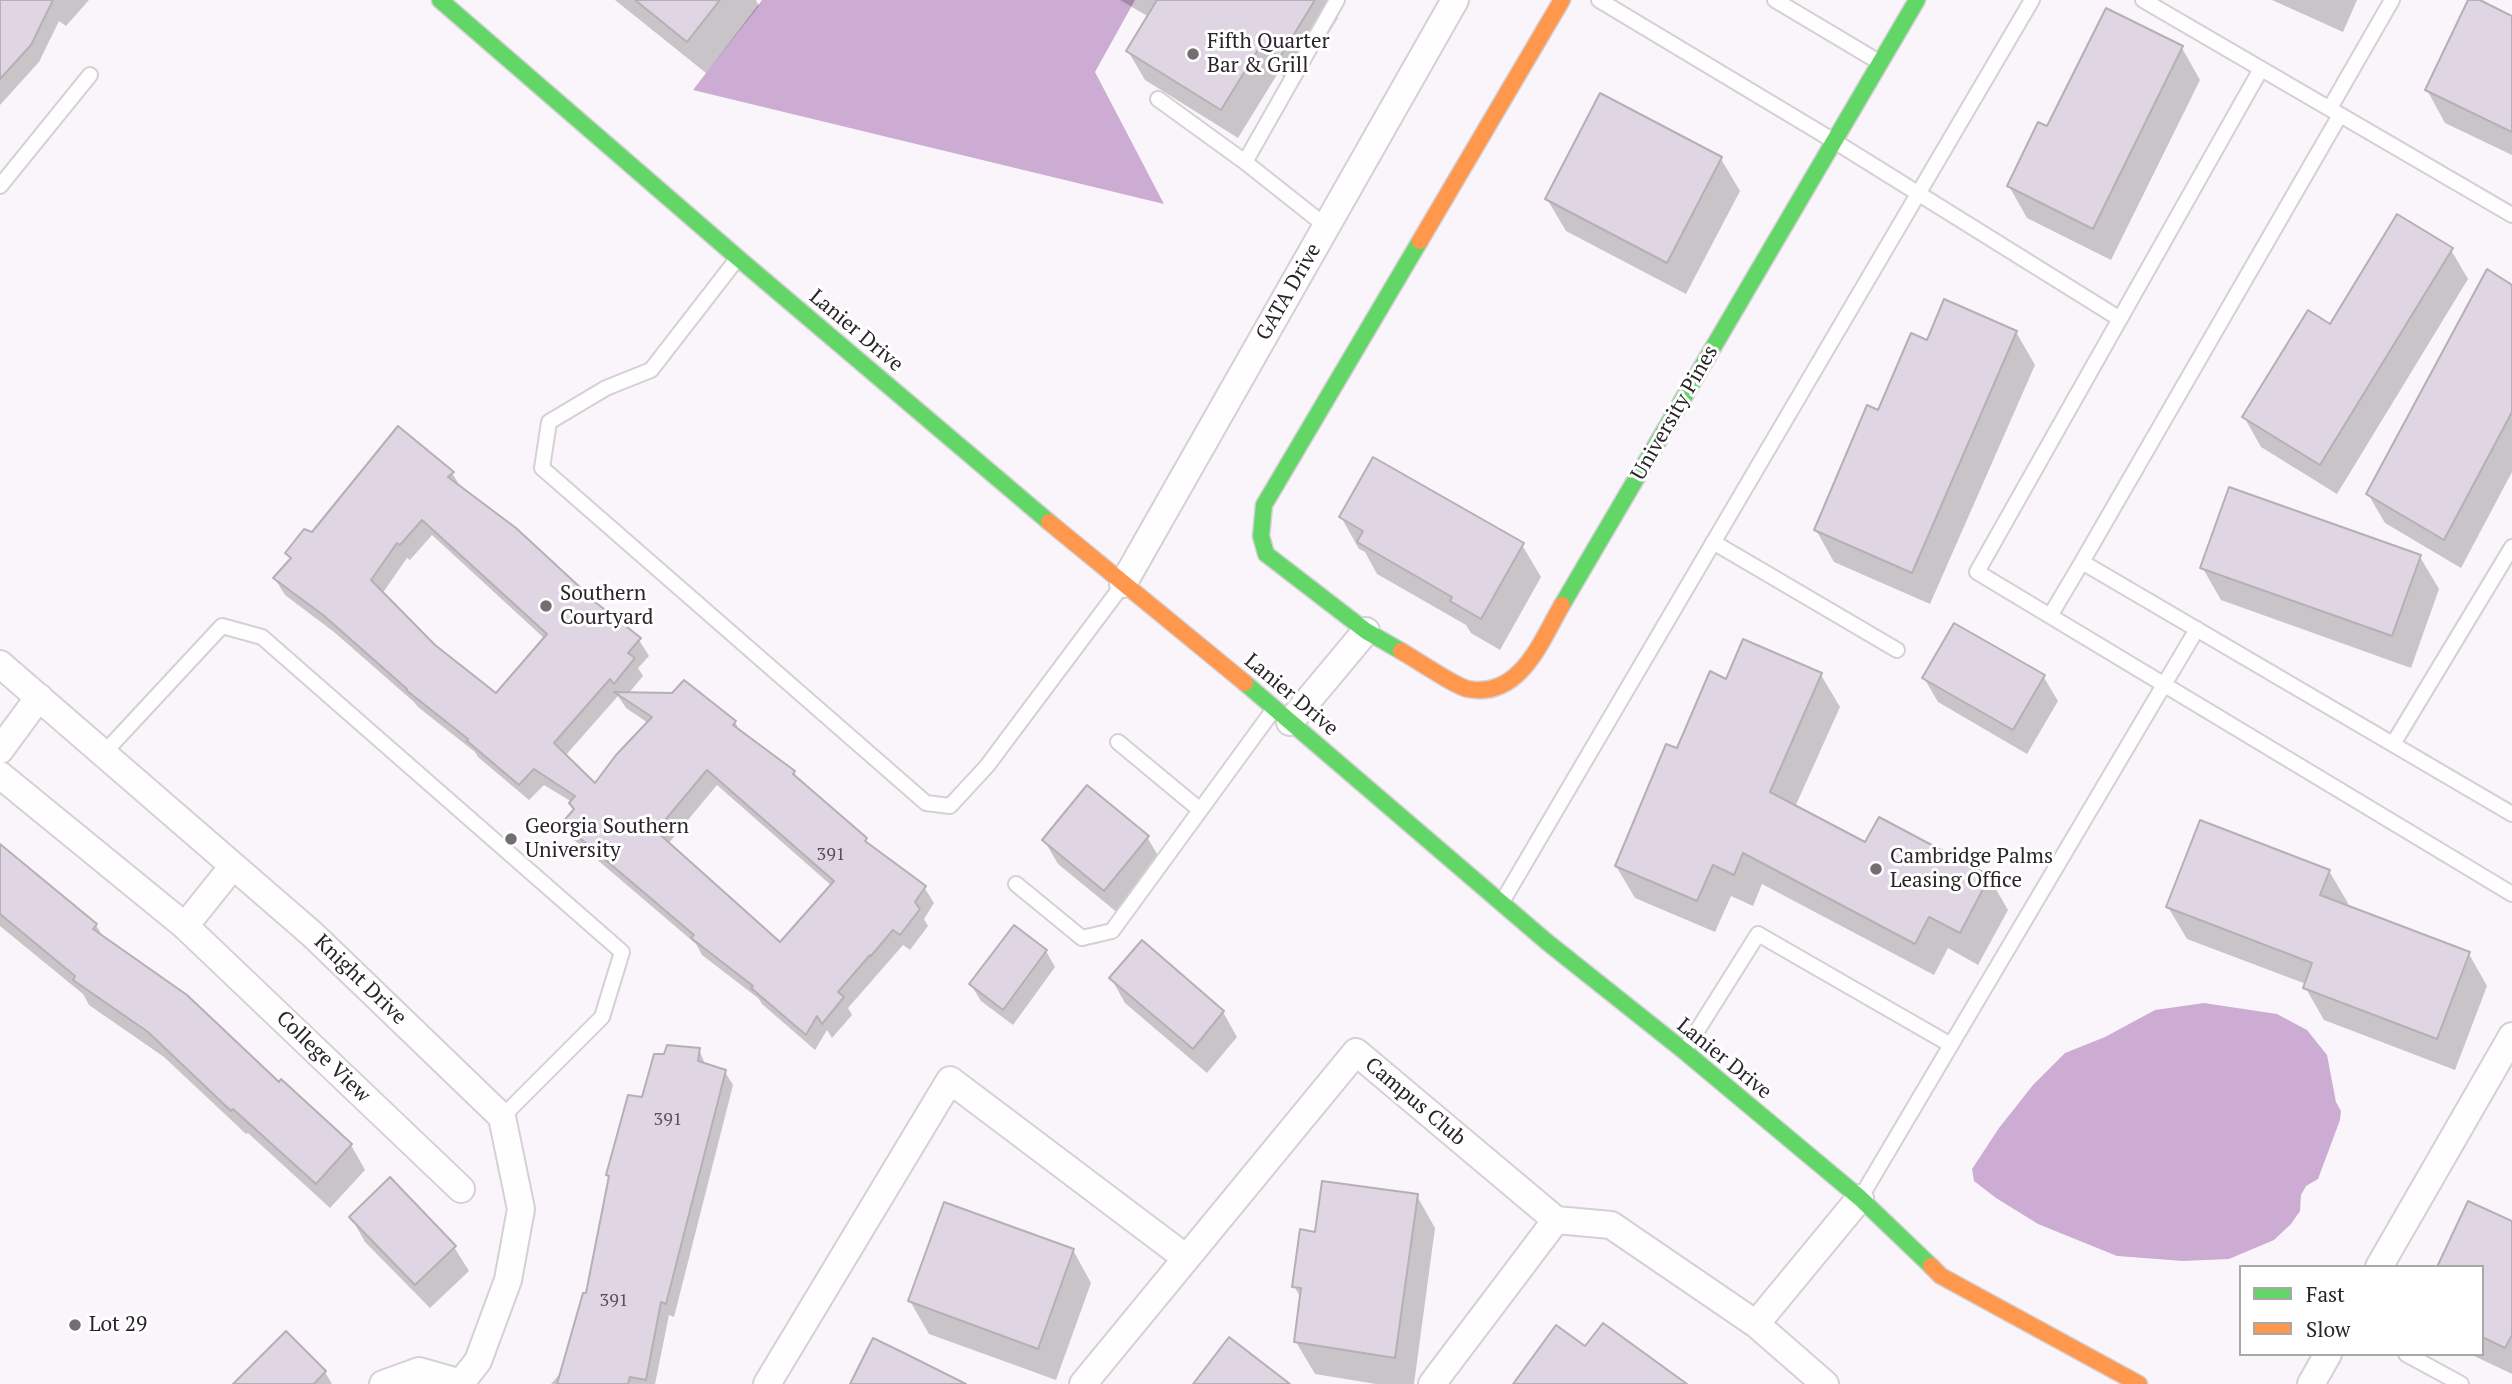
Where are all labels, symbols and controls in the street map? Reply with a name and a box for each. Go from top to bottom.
place label: Fifth Quarter Bar & Grill [1207,29,1330,79]
marker: Fifth Quarter Bar & Grill [1185,46,1201,62]
street label: GATA Drive [1251,239,1327,345]
street label: Lanier Drive [804,284,908,378]
street label: University Pines [1626,341,1724,485]
place label: Southern Courtyard [560,581,653,631]
marker: Southern Courtyard [538,598,554,614]
street label: Lanier Drive [1239,648,1343,742]
place label: Georgia Southern University [525,814,689,864]
marker: Georgia Southern University [503,831,519,847]
house number: 391 [817,844,845,866]
place label: Cambridge Palms Leasing Office [1890,844,2053,894]
marker: Cambridge Palms Leasing Office [1868,861,1884,877]
street label: Knight Drive [309,930,411,1030]
street label: College View [271,1006,375,1108]
street label: Lanier Drive [1671,1013,1777,1105]
street label: Campus Club [1360,1053,1470,1151]
house number: 391 [654,1109,682,1131]
legend [2239,1265,2484,1356]
text: Fast [2306,1280,2345,1308]
house number: 391 [600,1290,628,1312]
place label: Lot 29 [89,1312,147,1338]
text: Slow [2306,1315,2350,1343]
marker: Lot 29 [67,1317,83,1333]

